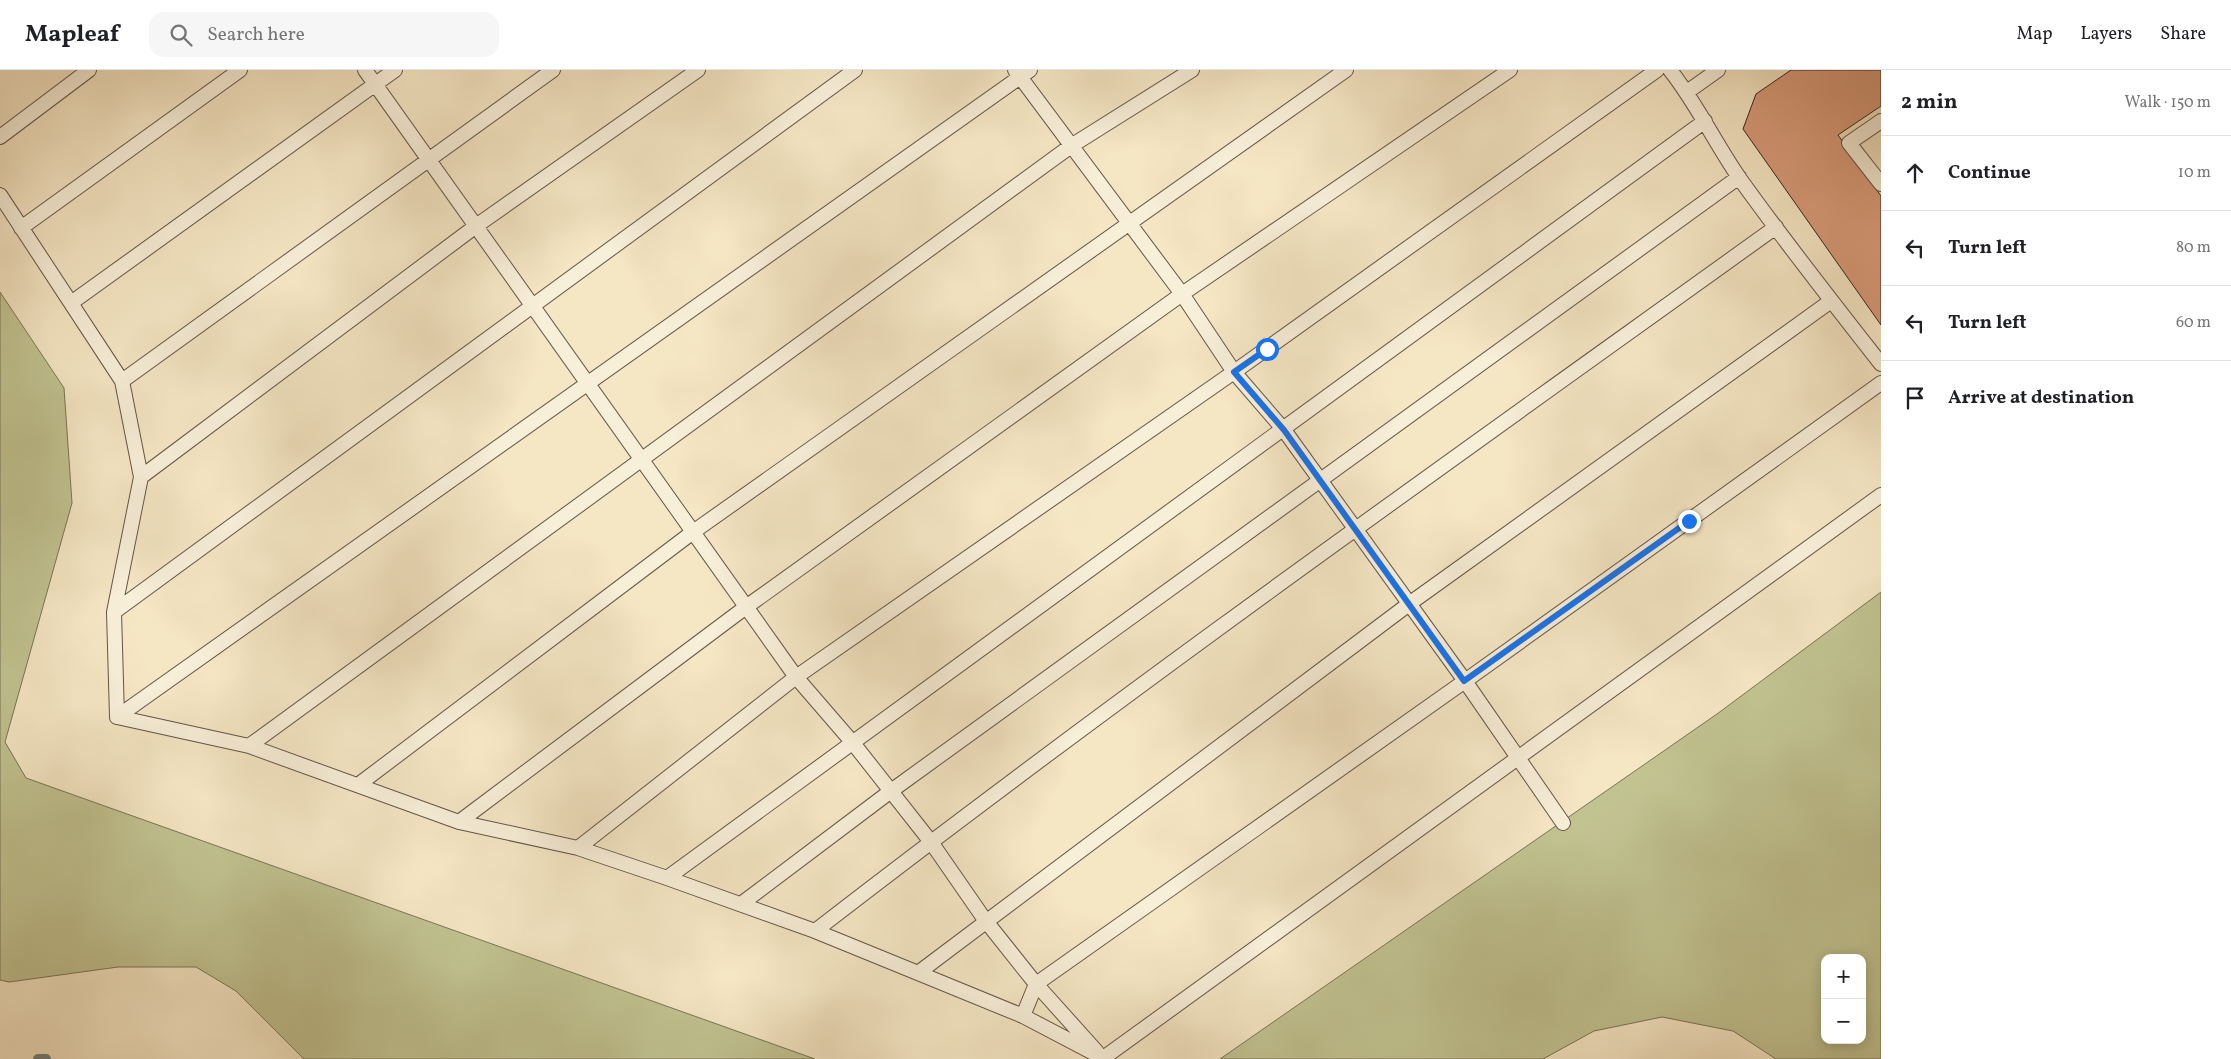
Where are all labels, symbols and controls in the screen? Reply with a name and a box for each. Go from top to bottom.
search box [149,12,499,57]
text: Mapleaf [25,18,119,52]
icon: search [167,21,195,49]
text: Search here [207,22,305,48]
text: Map [2016,22,2052,47]
text: Layers [2080,22,2132,47]
text: Share [2160,22,2206,47]
text: 2 min [1901,88,1958,117]
text: Walk · 150 m [2125,92,2211,114]
icon: ahead [1901,159,1929,187]
text: Continue [1948,160,2031,186]
text: 10 m [2178,162,2211,184]
icon: left [1901,234,1929,262]
text: Turn left [1948,235,2027,261]
text: 80 m [2176,237,2211,259]
icon: left [1901,309,1929,337]
text: Turn left [1948,310,2027,336]
text: 60 m [2176,312,2211,334]
route start [1256,338,1279,361]
icon: arrive [1901,384,1929,412]
text: Arrive at destination [1948,385,2134,411]
route end [1678,510,1701,533]
map controls [1821,954,1866,1044]
button: + [1821,954,1866,999]
button: − [1821,999,1866,1044]

